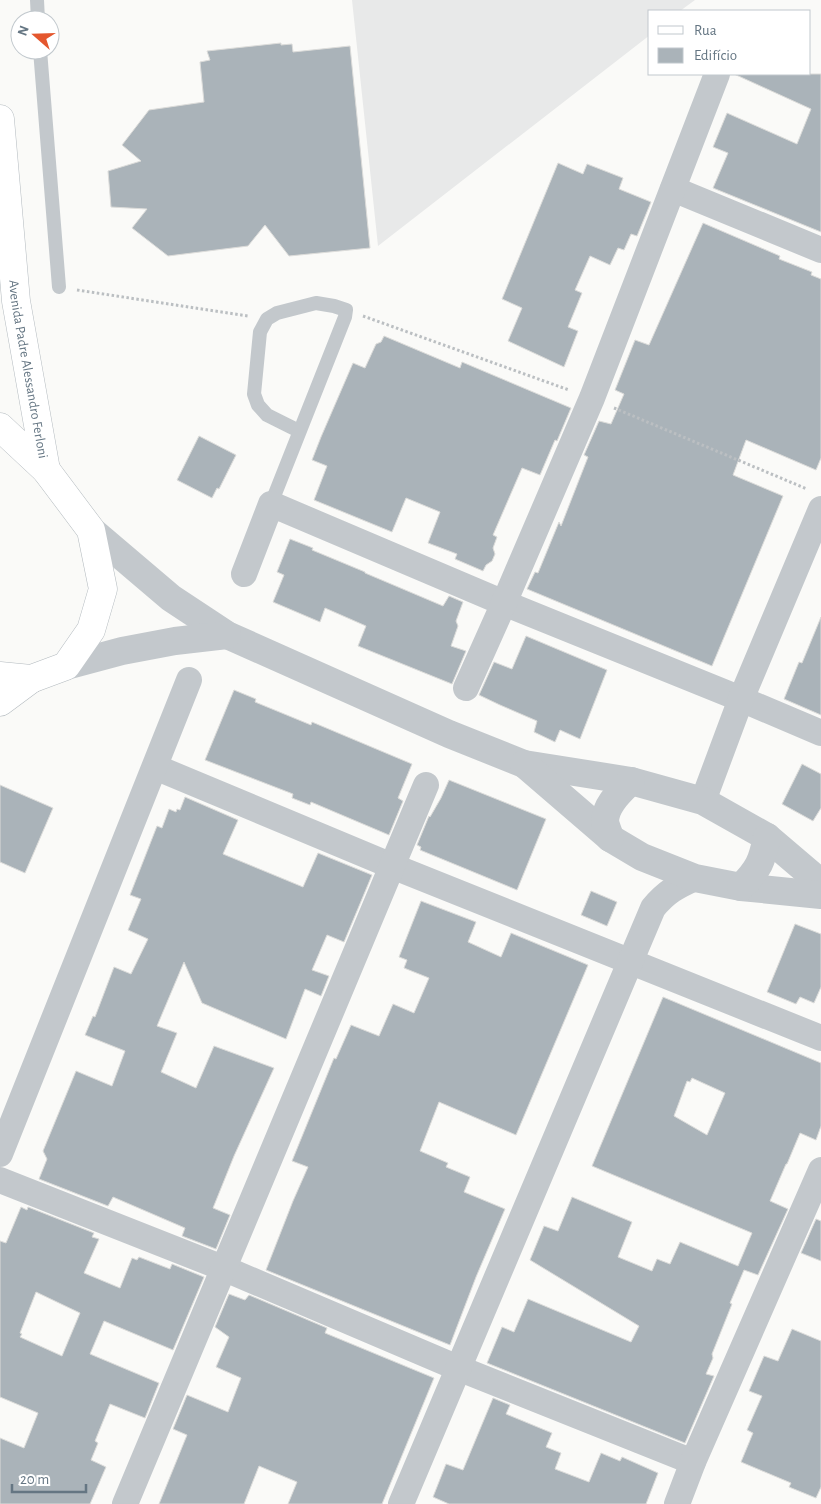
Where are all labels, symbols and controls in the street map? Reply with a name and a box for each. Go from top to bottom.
north arrow [10,10,60,60]
legend [648,10,811,75]
text: Rua [694,23,717,38]
text: N [15,24,32,38]
text: Edifício [694,48,737,63]
street label: Avenida Padre Alessandro Ferloni [6,279,50,460]
scale bar [12,1462,86,1494]
text: 20 m [20,1472,49,1487]

